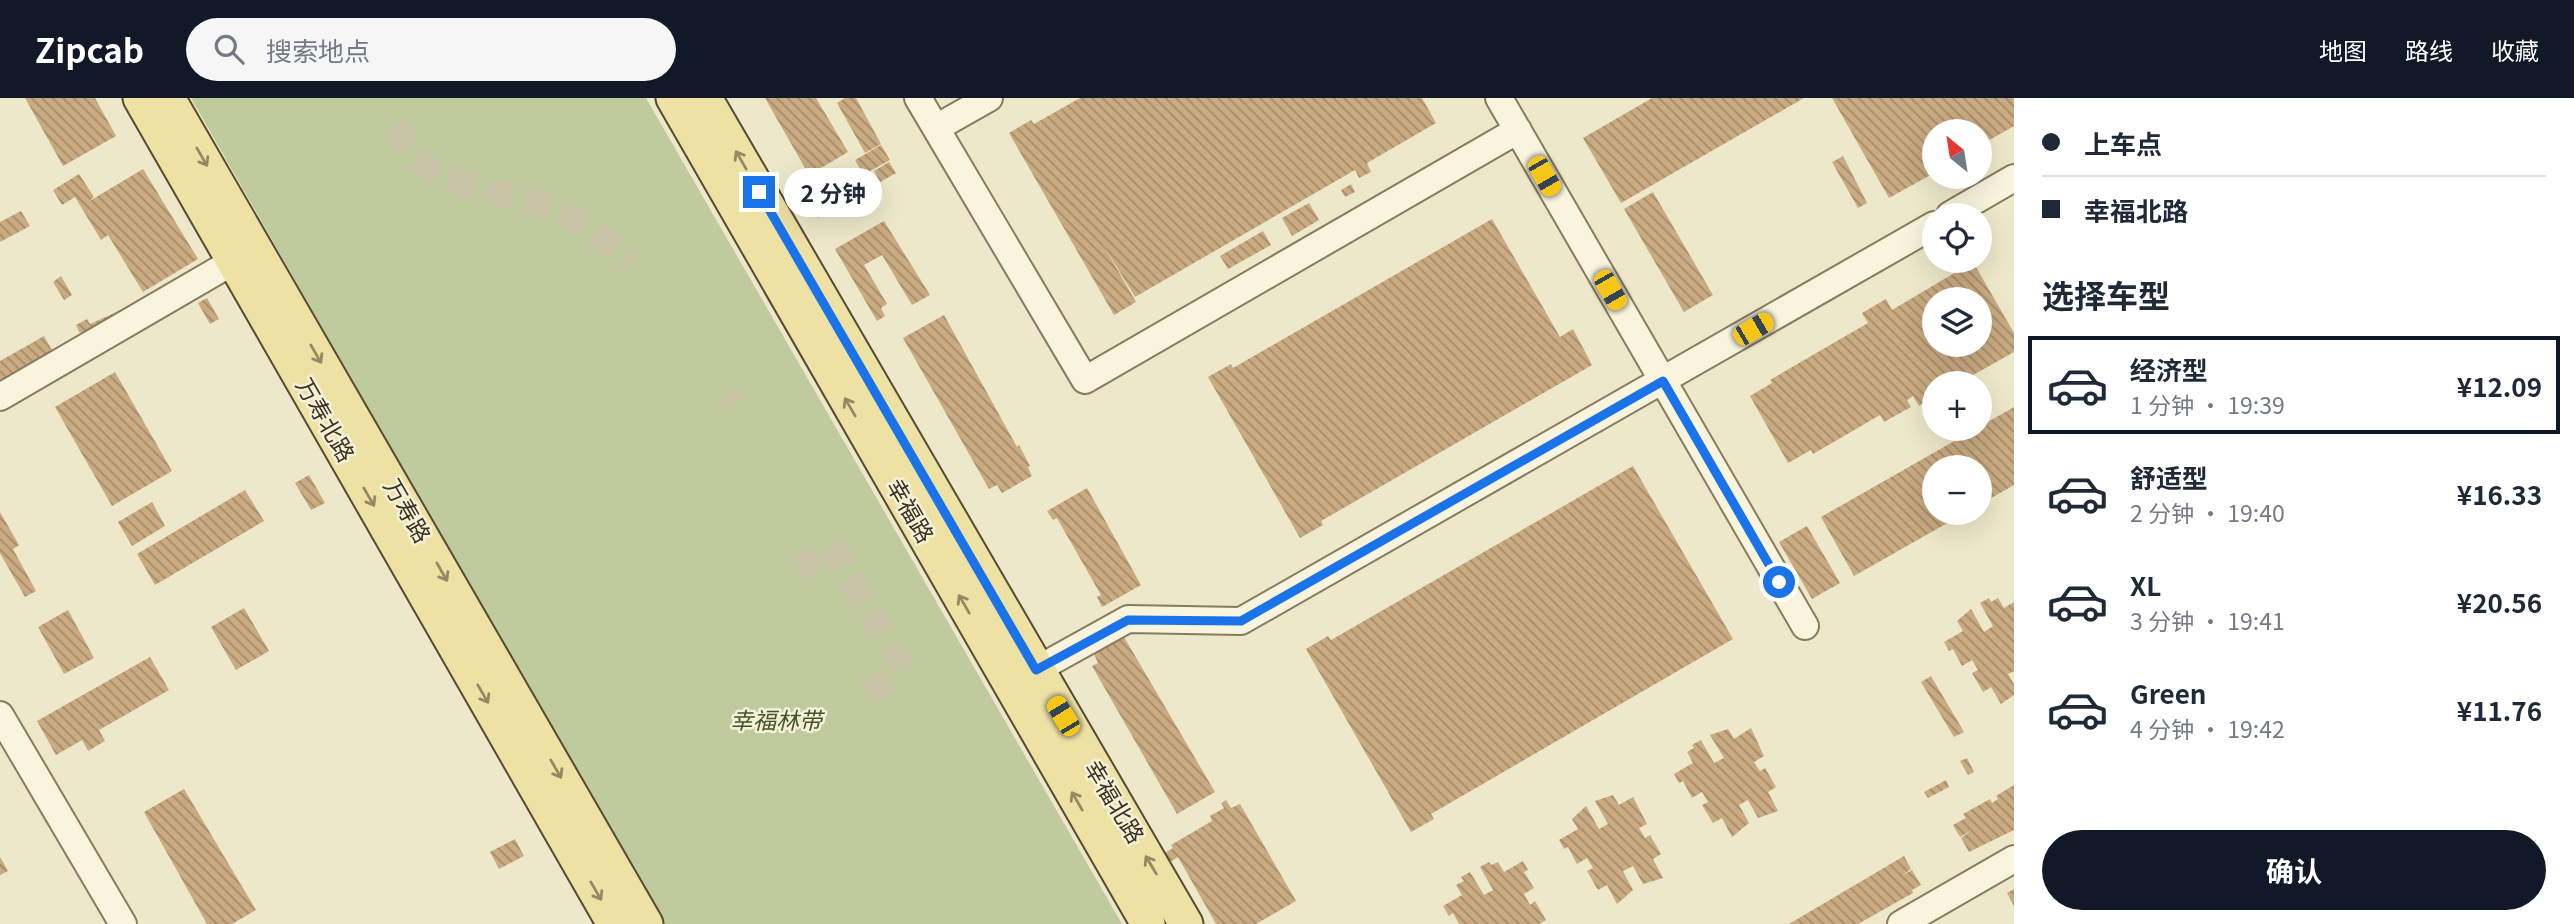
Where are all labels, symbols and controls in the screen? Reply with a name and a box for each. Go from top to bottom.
search box [186,18,676,81]
text: Zipcab [35,25,144,73]
icon: search [210,30,248,68]
text: 搜索地点 [266,31,370,68]
text: 地图 [2319,32,2367,67]
text: 路线 [2405,32,2453,67]
text: 收藏 [2491,32,2539,67]
north arrow [1922,119,1992,189]
map controls [1922,119,1992,525]
text: 上车点 [2084,124,2162,161]
one-way arrow [196,146,209,167]
one-way arrow [734,151,748,171]
car [1525,153,1564,199]
callout: 2 分钟 [784,168,882,217]
text: 2 分钟 [801,175,865,209]
route end [743,176,775,208]
text: 幸福北路 [2084,191,2188,228]
button: locate [1922,203,1992,273]
car [1591,267,1630,313]
text: 选择车型 [2042,271,2170,317]
button: layers [1922,287,1992,357]
car [1730,309,1777,349]
one-way arrow [309,343,323,363]
text: 经济型 [2130,350,2208,387]
icon: car [2046,354,2109,417]
text: ¥12.09 [2457,367,2542,404]
street label: 万寿北路 [289,371,364,467]
button: + [1922,371,1992,441]
text: 1 分钟 · 19:39 [2130,387,2285,421]
one-way arrow [843,397,857,417]
button: − [1922,455,1992,525]
text: 舒适型 [2130,458,2208,495]
icon: car [2046,462,2109,525]
street label: 万寿路 [377,472,441,548]
street label: 幸福路 [880,472,944,548]
text: ¥16.33 [2457,475,2542,512]
one-way arrow [362,486,376,506]
text: 2 分钟 · 19:40 [2130,495,2285,529]
one-way arrow [436,561,449,582]
route start [1763,566,1795,598]
text: XL [2130,566,2161,603]
icon: car [2046,570,2109,633]
text: ¥20.56 [2457,583,2542,620]
one-way arrow [957,594,971,614]
text: 3 分钟 · 19:41 [2130,603,2285,637]
text: Green [2130,674,2206,711]
icon: car [2046,678,2109,741]
one-way arrow [476,684,490,704]
text: ¥11.76 [2457,691,2542,728]
car [1044,693,1083,739]
park label: 幸福林带 [730,702,826,736]
text: 4 分钟 · 19:42 [2130,711,2285,745]
street label: 幸福北路 [1077,753,1154,849]
one-way arrow [550,758,564,778]
one-way arrow [1070,791,1083,812]
button: 确认 [2042,830,2546,910]
one-way arrow [1144,856,1158,876]
one-way arrow [589,881,603,901]

